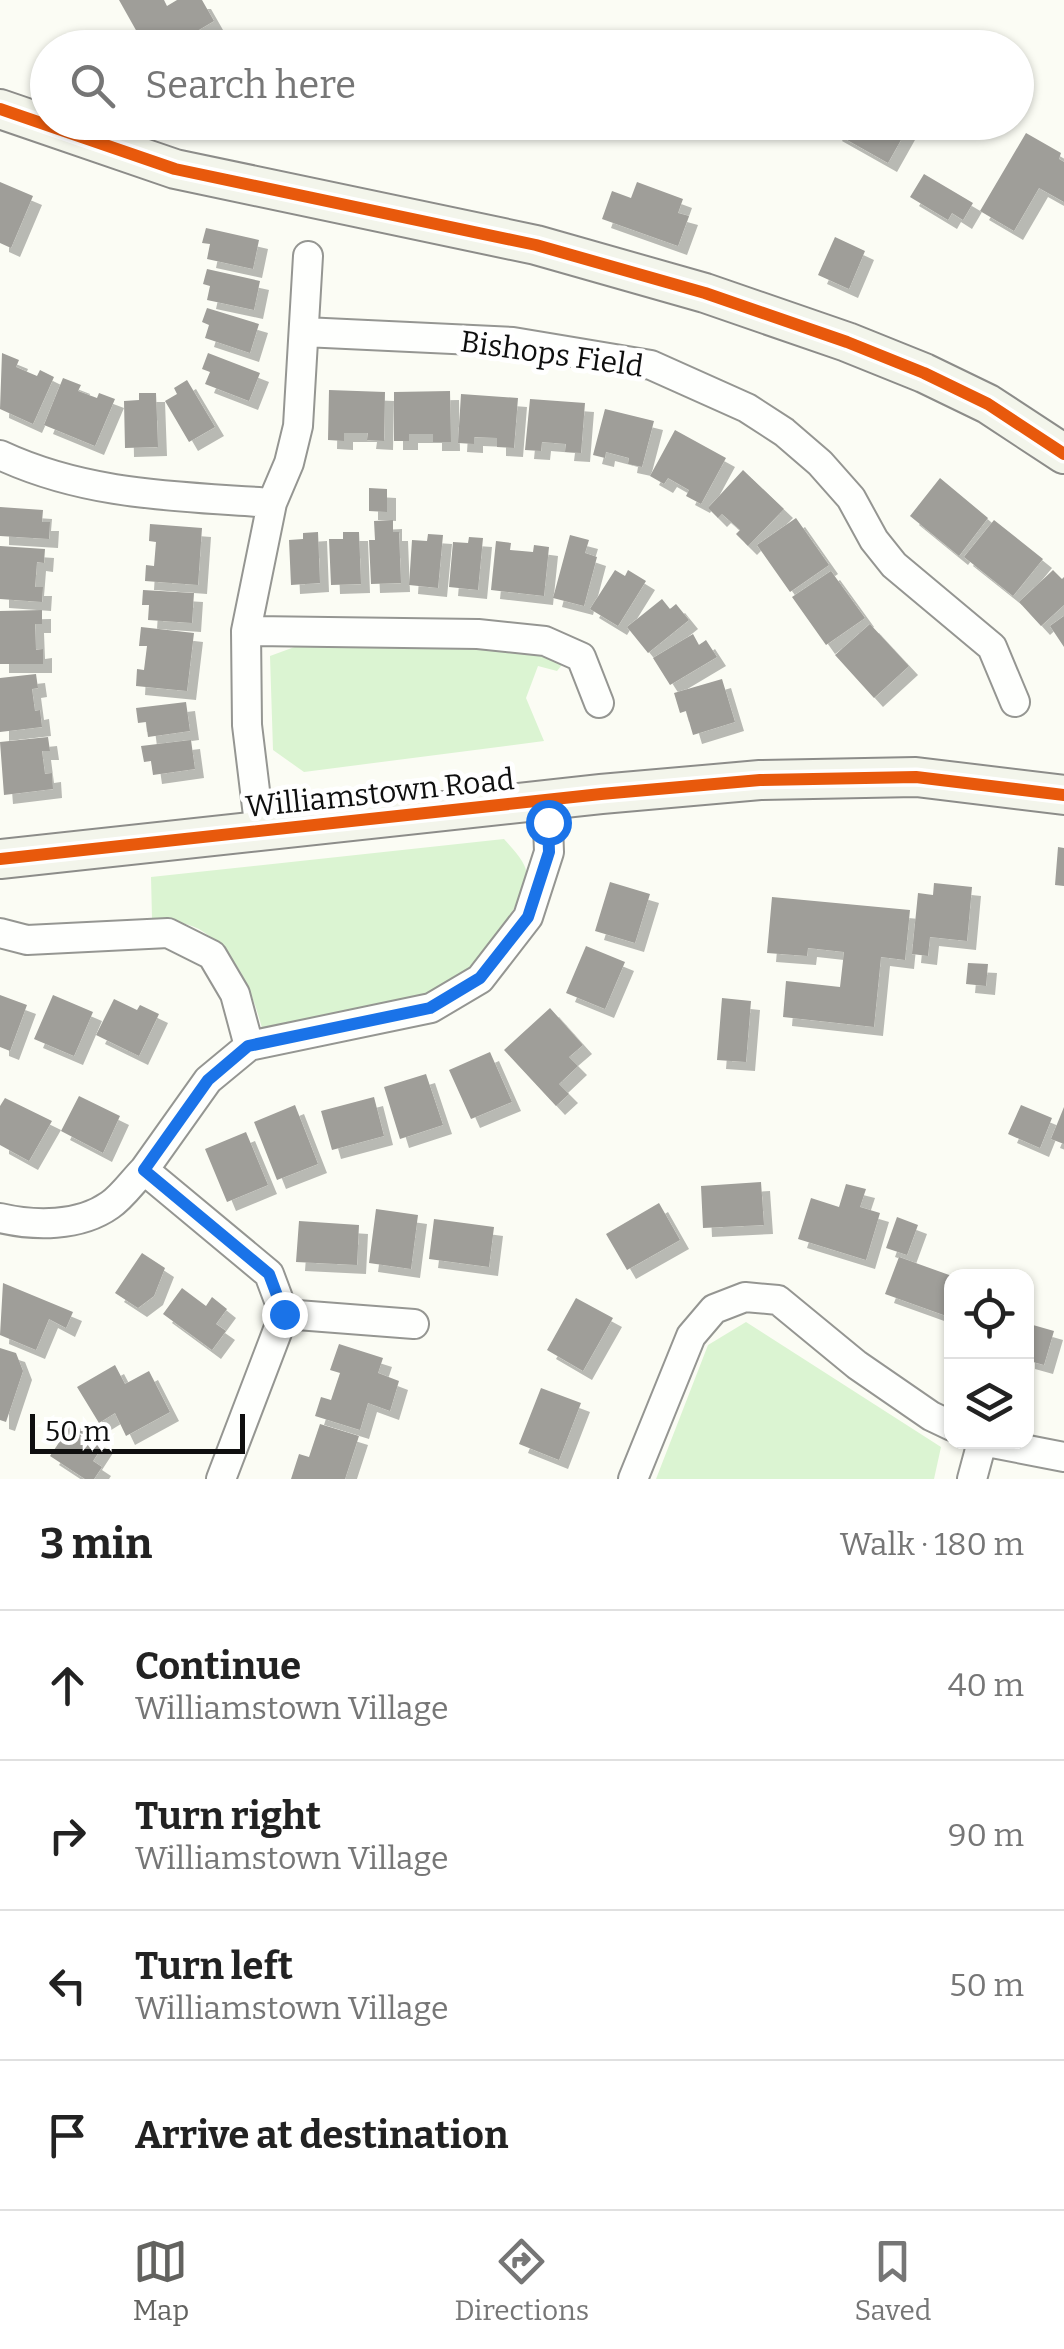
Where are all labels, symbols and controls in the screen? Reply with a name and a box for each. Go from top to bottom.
search box [30,30,1034,140]
icon: search [65,58,120,113]
text: Search here [145,62,356,108]
street label: Bishops Field [458,323,646,385]
street label: Williamstown Road [244,761,516,825]
route start [526,800,572,846]
map controls [944,1269,1034,1449]
button: locate [944,1269,1034,1359]
route end [262,1292,308,1338]
button: layers [944,1359,1034,1449]
scale bar [30,1409,245,1454]
text: 50 m [45,1415,110,1448]
text: 3 min [40,1519,152,1569]
text: Walk · 180 m [840,1525,1024,1563]
text: Continue [135,1643,301,1689]
icon: ahead [40,1658,95,1713]
text: 40 m [948,1666,1024,1704]
text: Williamstown Village [135,1689,448,1727]
text: Turn right [135,1793,321,1839]
icon: right [40,1808,95,1863]
text: 90 m [948,1816,1024,1854]
text: Williamstown Village [135,1839,448,1877]
text: Turn left [135,1943,293,1989]
icon: left [40,1958,95,2013]
text: 50 m [949,1966,1024,2004]
text: Williamstown Village [135,1989,448,2027]
icon: arrive [40,2108,95,2163]
text: Arrive at destination [135,2112,508,2158]
tab: Map [133,2234,189,2327]
tab: Directions [454,2234,589,2327]
tab: Saved [854,2234,931,2327]

